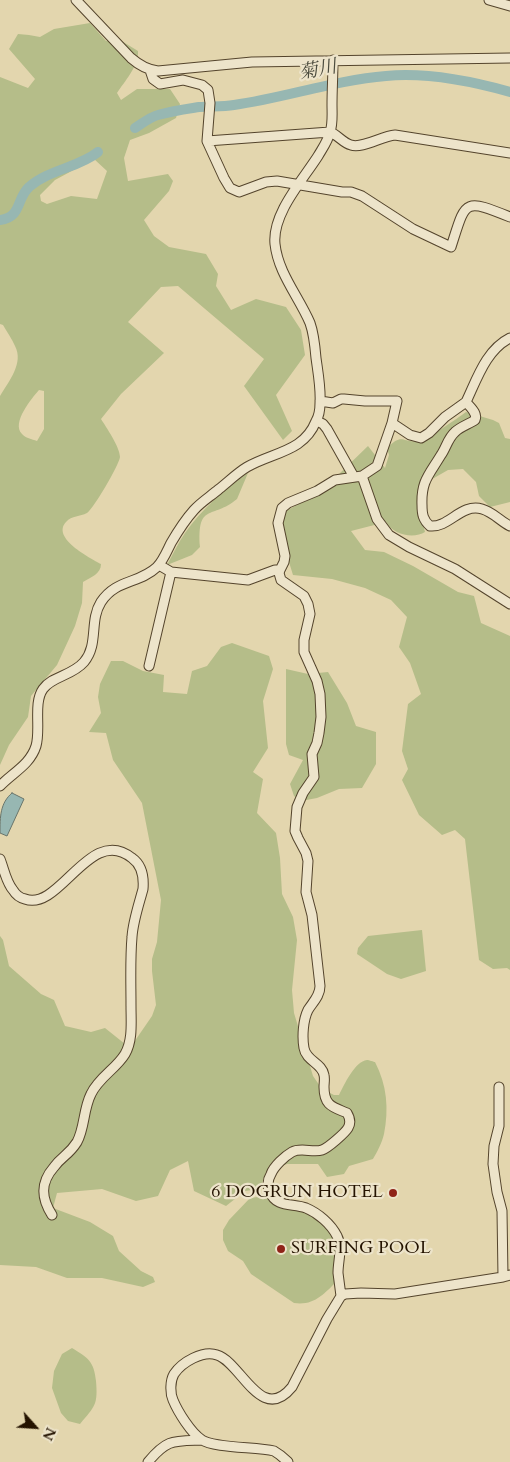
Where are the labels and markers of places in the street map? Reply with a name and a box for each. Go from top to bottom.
place label: 6 DOGRUN HOTEL [211,1182,383,1204]
marker: 6 DOGRUN HOTEL [387,1187,399,1199]
place label: SURFING POOL [291,1238,431,1260]
marker: SURFING POOL [275,1243,287,1255]

